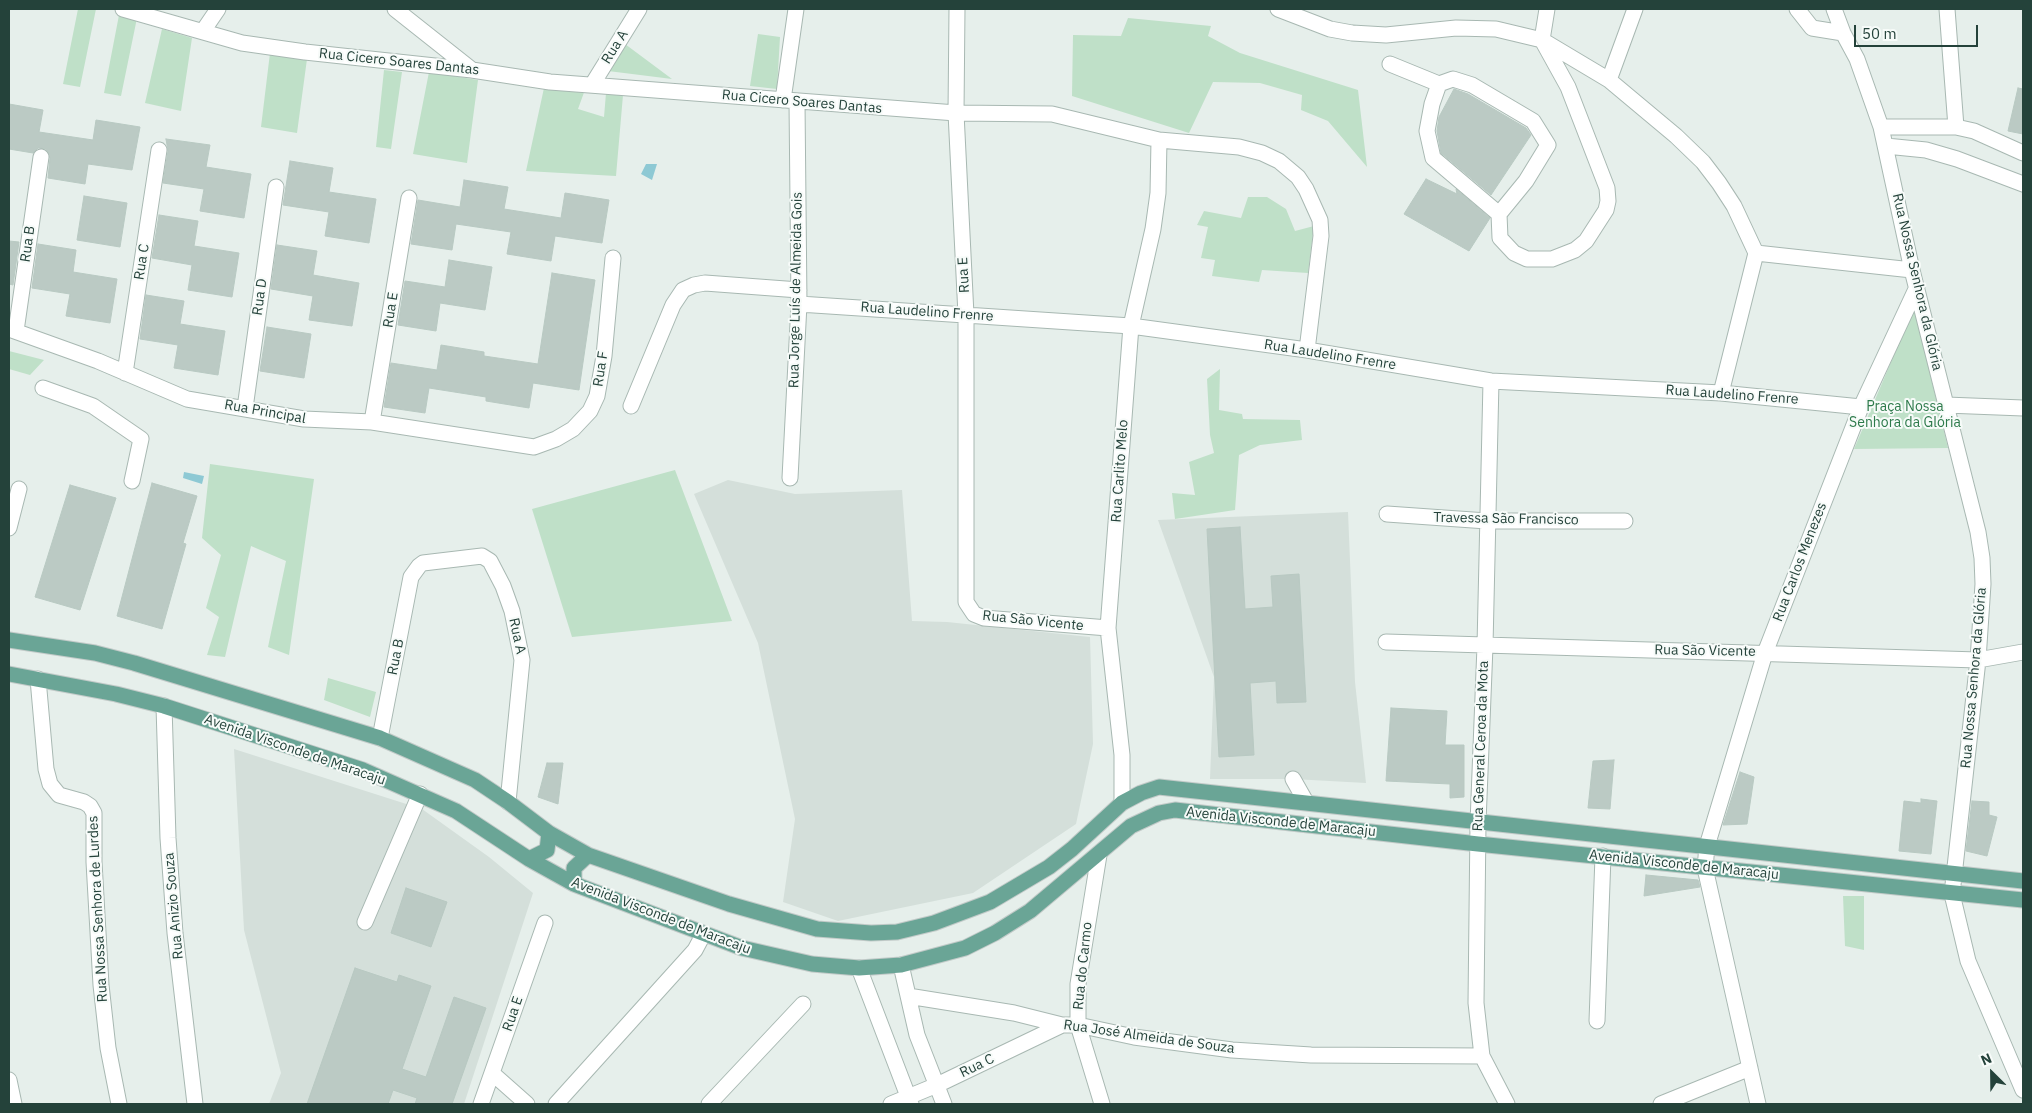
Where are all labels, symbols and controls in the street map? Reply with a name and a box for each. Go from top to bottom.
scale bar [1857,15,1981,47]
text: 50 m [1862,24,1897,43]
street label: Rua A [598,27,632,67]
street label: Rua Cicero Soares Dantas [318,45,480,79]
street label: Rua Cicero Soares Dantas [721,87,883,117]
street label: Rua Jorge Luís de Almeida Gois [786,192,806,388]
street label: Rua Nossa Senhora da Glória [1888,192,1946,372]
street label: Rua B [17,225,39,263]
street label: Rua C [131,243,153,281]
street label: Rua E [955,257,973,293]
street label: Rua D [249,277,271,317]
street label: Rua E [380,291,402,329]
street label: Rua Laudelino Frenre [860,299,994,325]
street label: Rua Laudelino Frenre [1263,336,1397,374]
street label: Rua F [590,350,612,388]
street label: Rua Laudelino Frenre [1665,382,1799,408]
street label: Rua Principal [223,397,307,427]
park label: Praça Nossa Senhora da Glória [1849,399,1961,432]
street label: Rua Carlito Melo [1108,419,1132,523]
street label: Rua Carlos Menezes [1770,500,1830,624]
street label: Travessa São Francisco [1433,509,1579,529]
street label: Rua Nossa Senhora da Glória [1958,587,1990,769]
street label: Rua São Vicente [982,607,1084,635]
street label: Rua A [505,616,529,656]
street label: Rua B [384,637,408,677]
street label: Rua São Vicente [1654,642,1756,660]
street label: Rua General Ceroa da Mota [1470,660,1492,832]
street label: Avenida Visconde de Maracaju [202,711,388,789]
street label: Avenida Visconde de Maracaju [1185,804,1377,840]
street label: Rua Nossa Senhora de Lurdes [85,815,111,1003]
street label: Avenida Visconde de Maracaju [1588,847,1780,883]
street label: Rua Anizio Souza [161,852,187,960]
street label: Avenida Visconde de Maracaju [569,874,753,958]
street label: Rua do Carmo [1070,921,1096,1011]
street label: Rua E [499,994,527,1034]
street label: Rua José Almeida de Souza [1062,1017,1236,1057]
north arrow [1967,1048,2017,1098]
text: N [1978,1049,1994,1069]
street label: Rua C [957,1050,997,1082]

